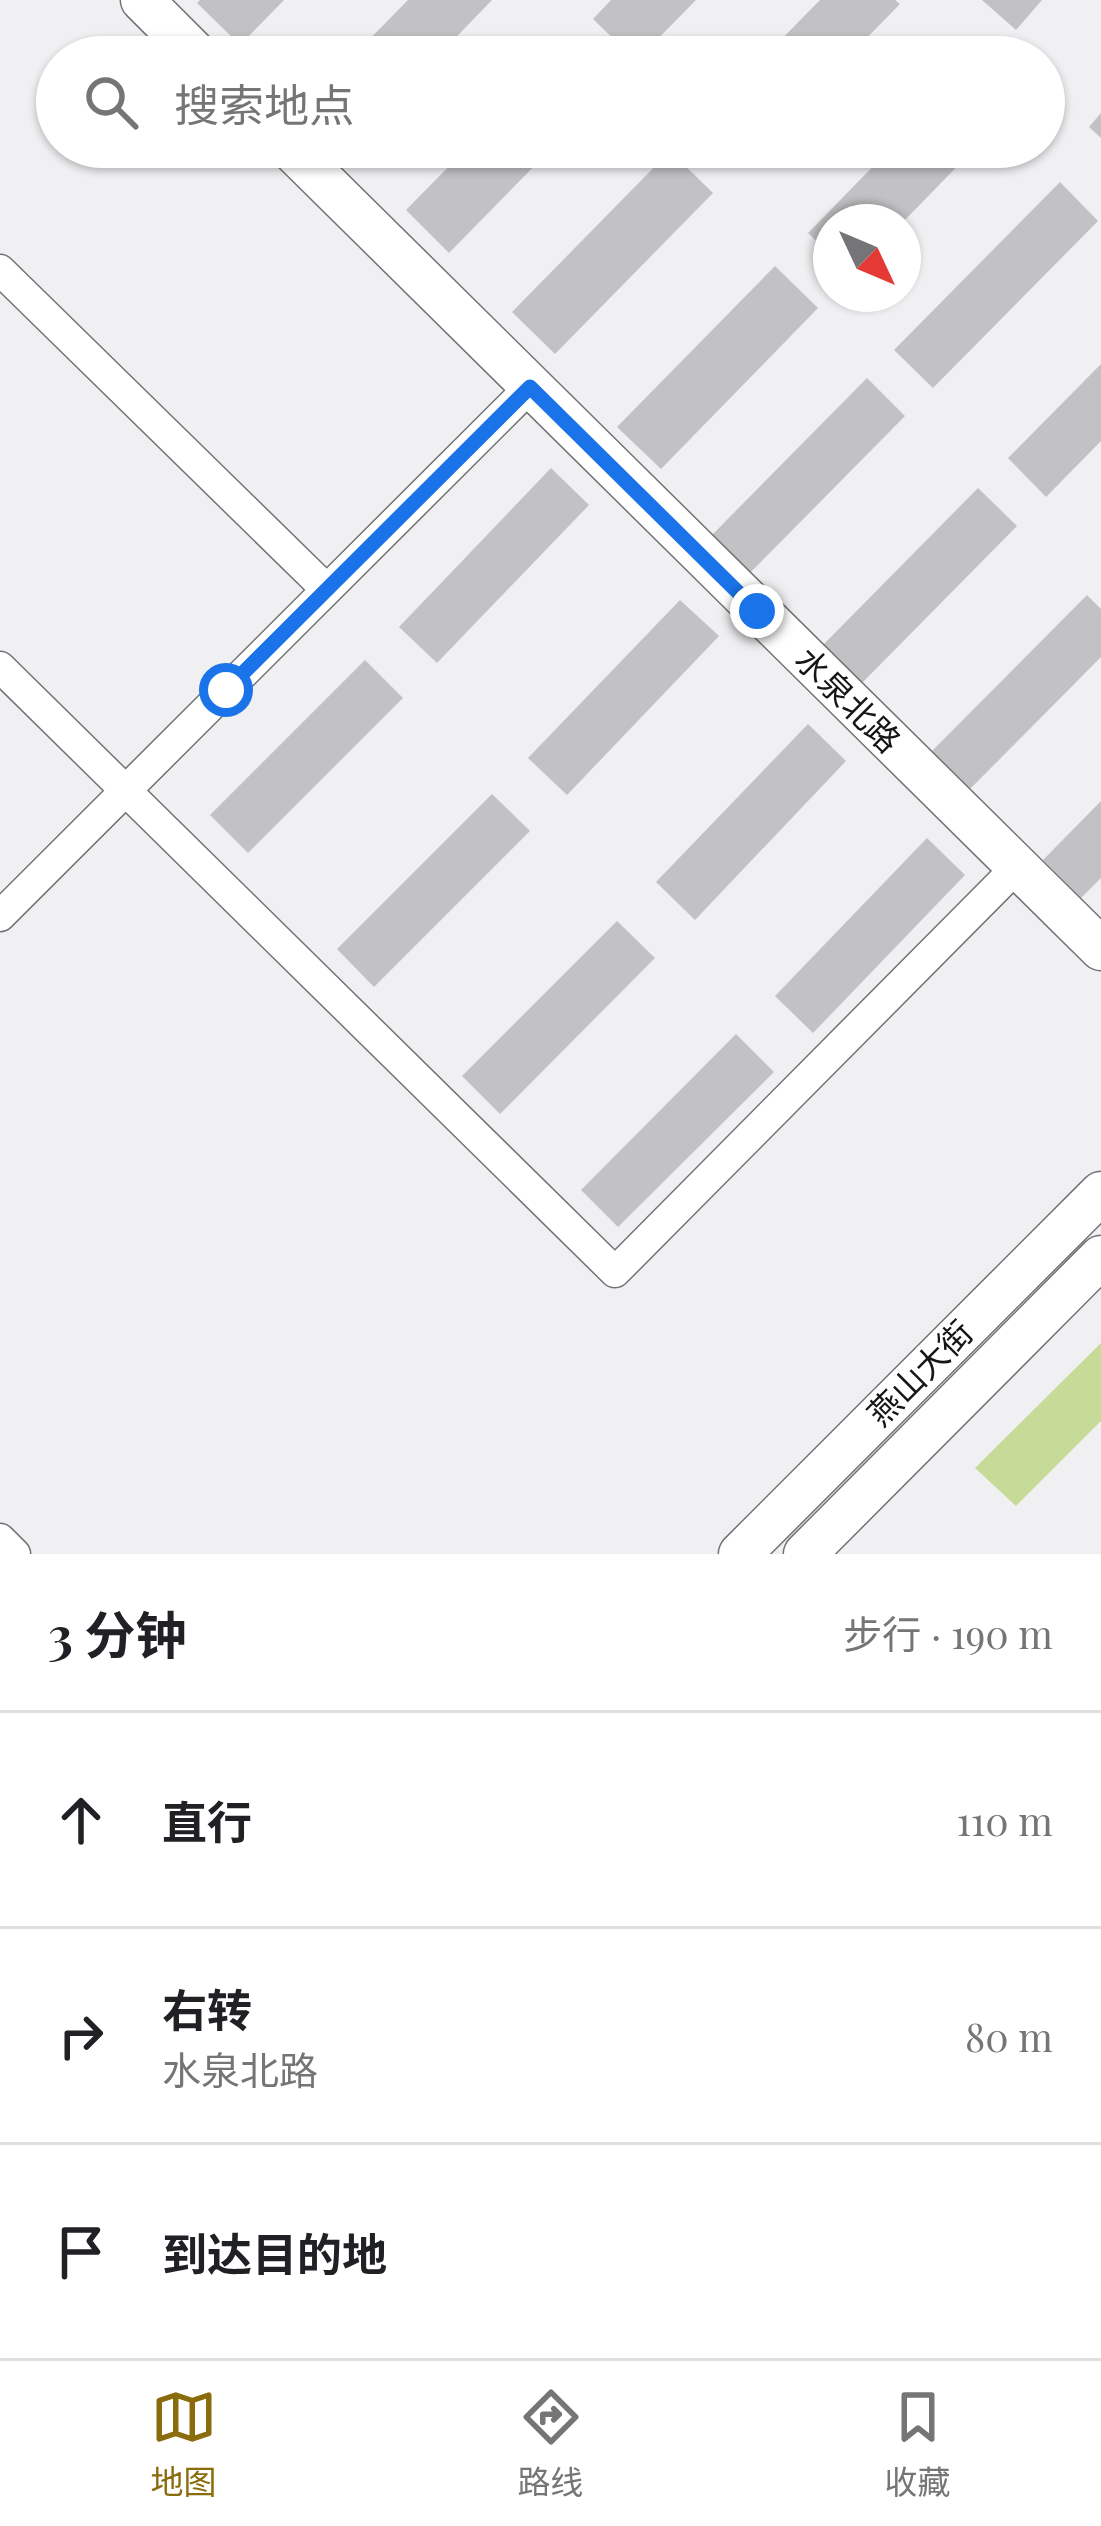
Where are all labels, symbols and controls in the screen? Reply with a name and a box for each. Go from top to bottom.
search box [36,36,1065,168]
icon: search [78,69,144,135]
text: 搜索地点 [174,73,354,133]
north arrow [813,204,921,312]
route end [730,584,784,638]
street label: 水泉北路 [787,636,912,761]
route start [199,663,253,717]
street label: 燕山大街 [856,1309,981,1434]
text: 3 分钟 [48,1599,186,1667]
text: 步行 · 190 m [843,1607,1053,1659]
icon: ahead [48,1787,114,1853]
text: 直行 [162,1790,252,1850]
text: 110 m [956,1794,1053,1846]
text: 右转 [162,1978,252,2038]
icon: right [48,2003,114,2069]
text: 80 m [965,2010,1053,2062]
text: 水泉北路 [162,2043,318,2095]
icon: arrive [48,2219,114,2285]
text: 到达目的地 [162,2222,387,2282]
tab: 地图 [151,2384,217,2504]
tab: 路线 [518,2384,584,2504]
tab: 收藏 [885,2384,951,2504]

